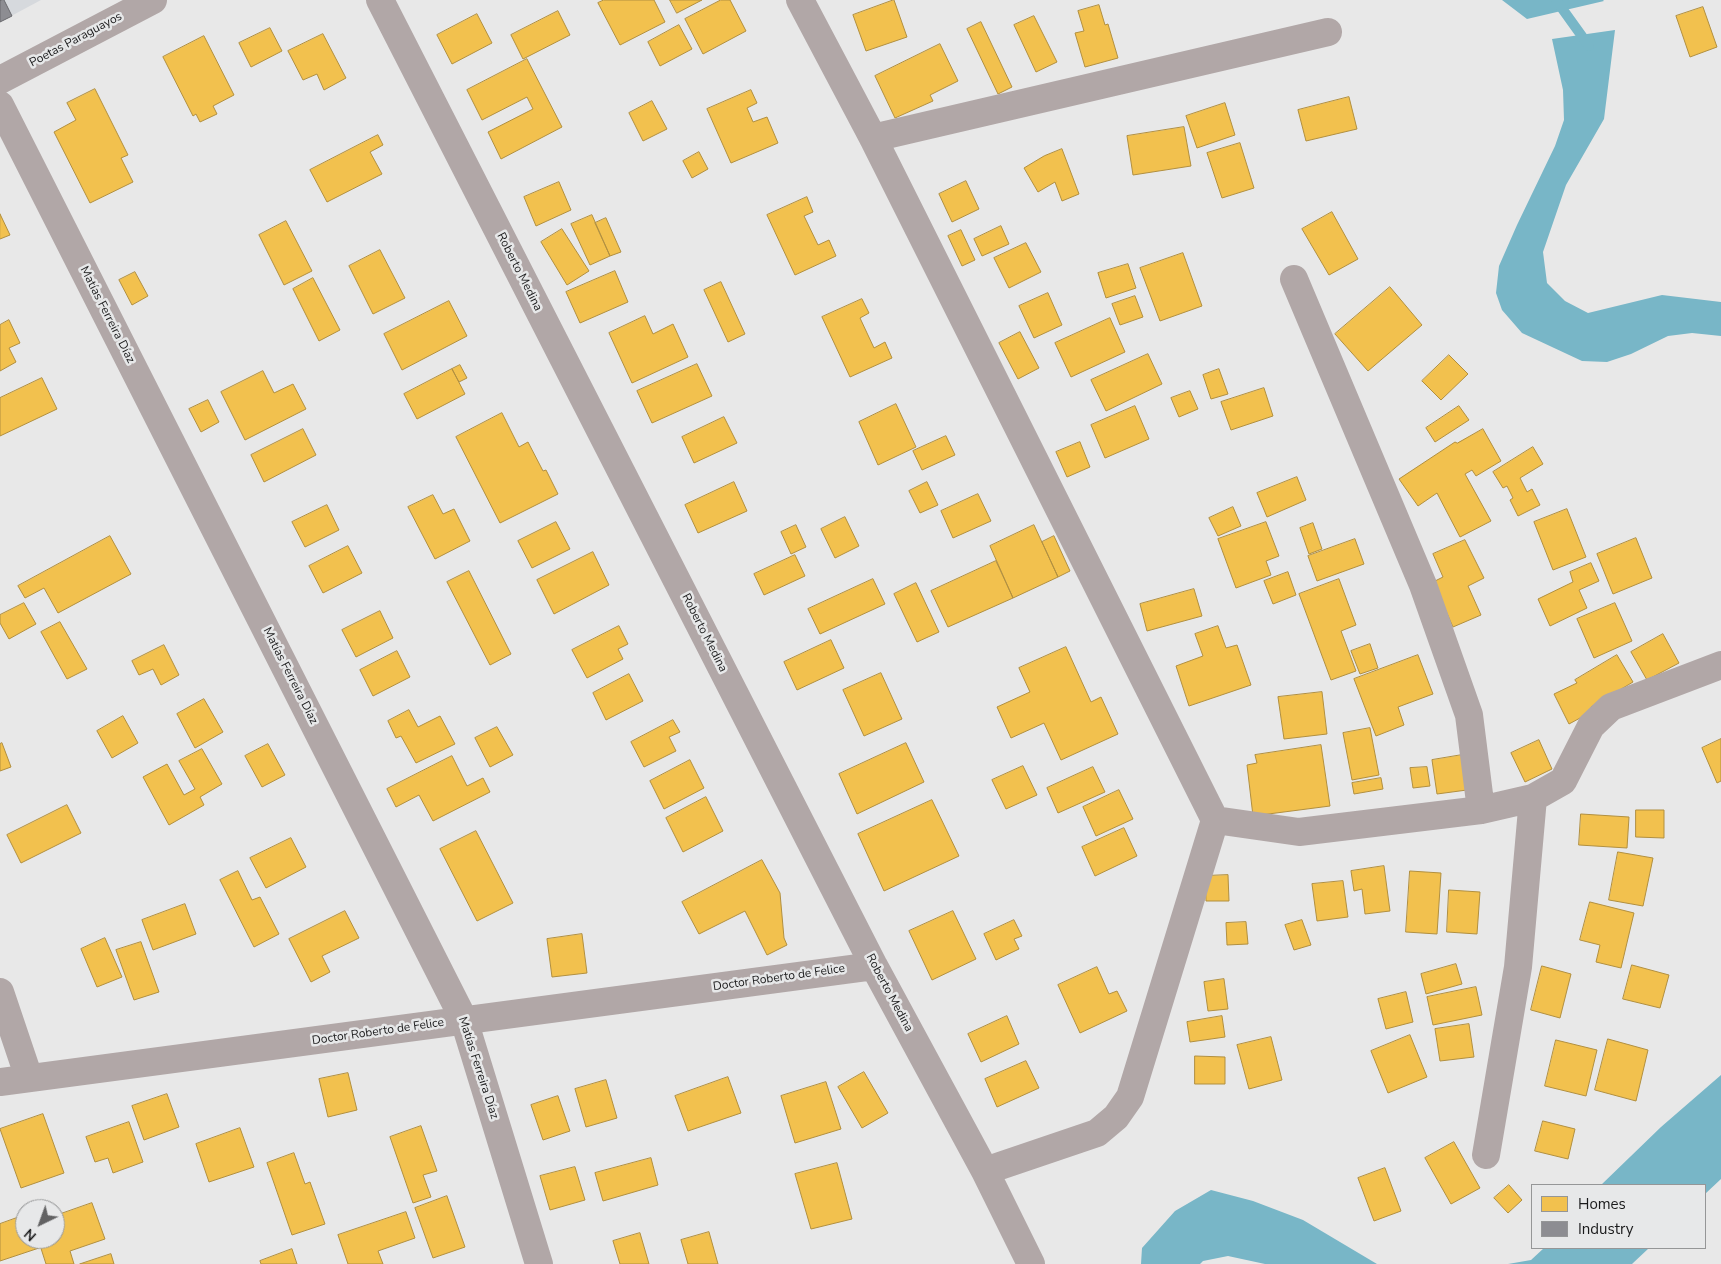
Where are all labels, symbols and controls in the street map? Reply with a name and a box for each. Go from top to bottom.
street label: Poetas Paraguayos [27,10,125,70]
street label: Roberto Medina [493,230,545,314]
street label: Matías Ferreira Díaz [76,264,138,366]
street label: Roberto Medina [678,591,730,675]
street label: Matías Ferreira Díaz [259,625,321,727]
street label: Roberto Medina [862,952,916,1034]
street label: Doctor Roberto de Felice [712,962,846,994]
street label: Matías Ferreira Díaz [455,1015,501,1121]
street label: Doctor Roberto de Felice [311,1016,445,1048]
legend [1531,1184,1706,1249]
text: Homes [1578,1194,1626,1214]
north arrow [15,1199,65,1249]
text: Industry [1578,1219,1633,1239]
text: N [20,1224,41,1245]

